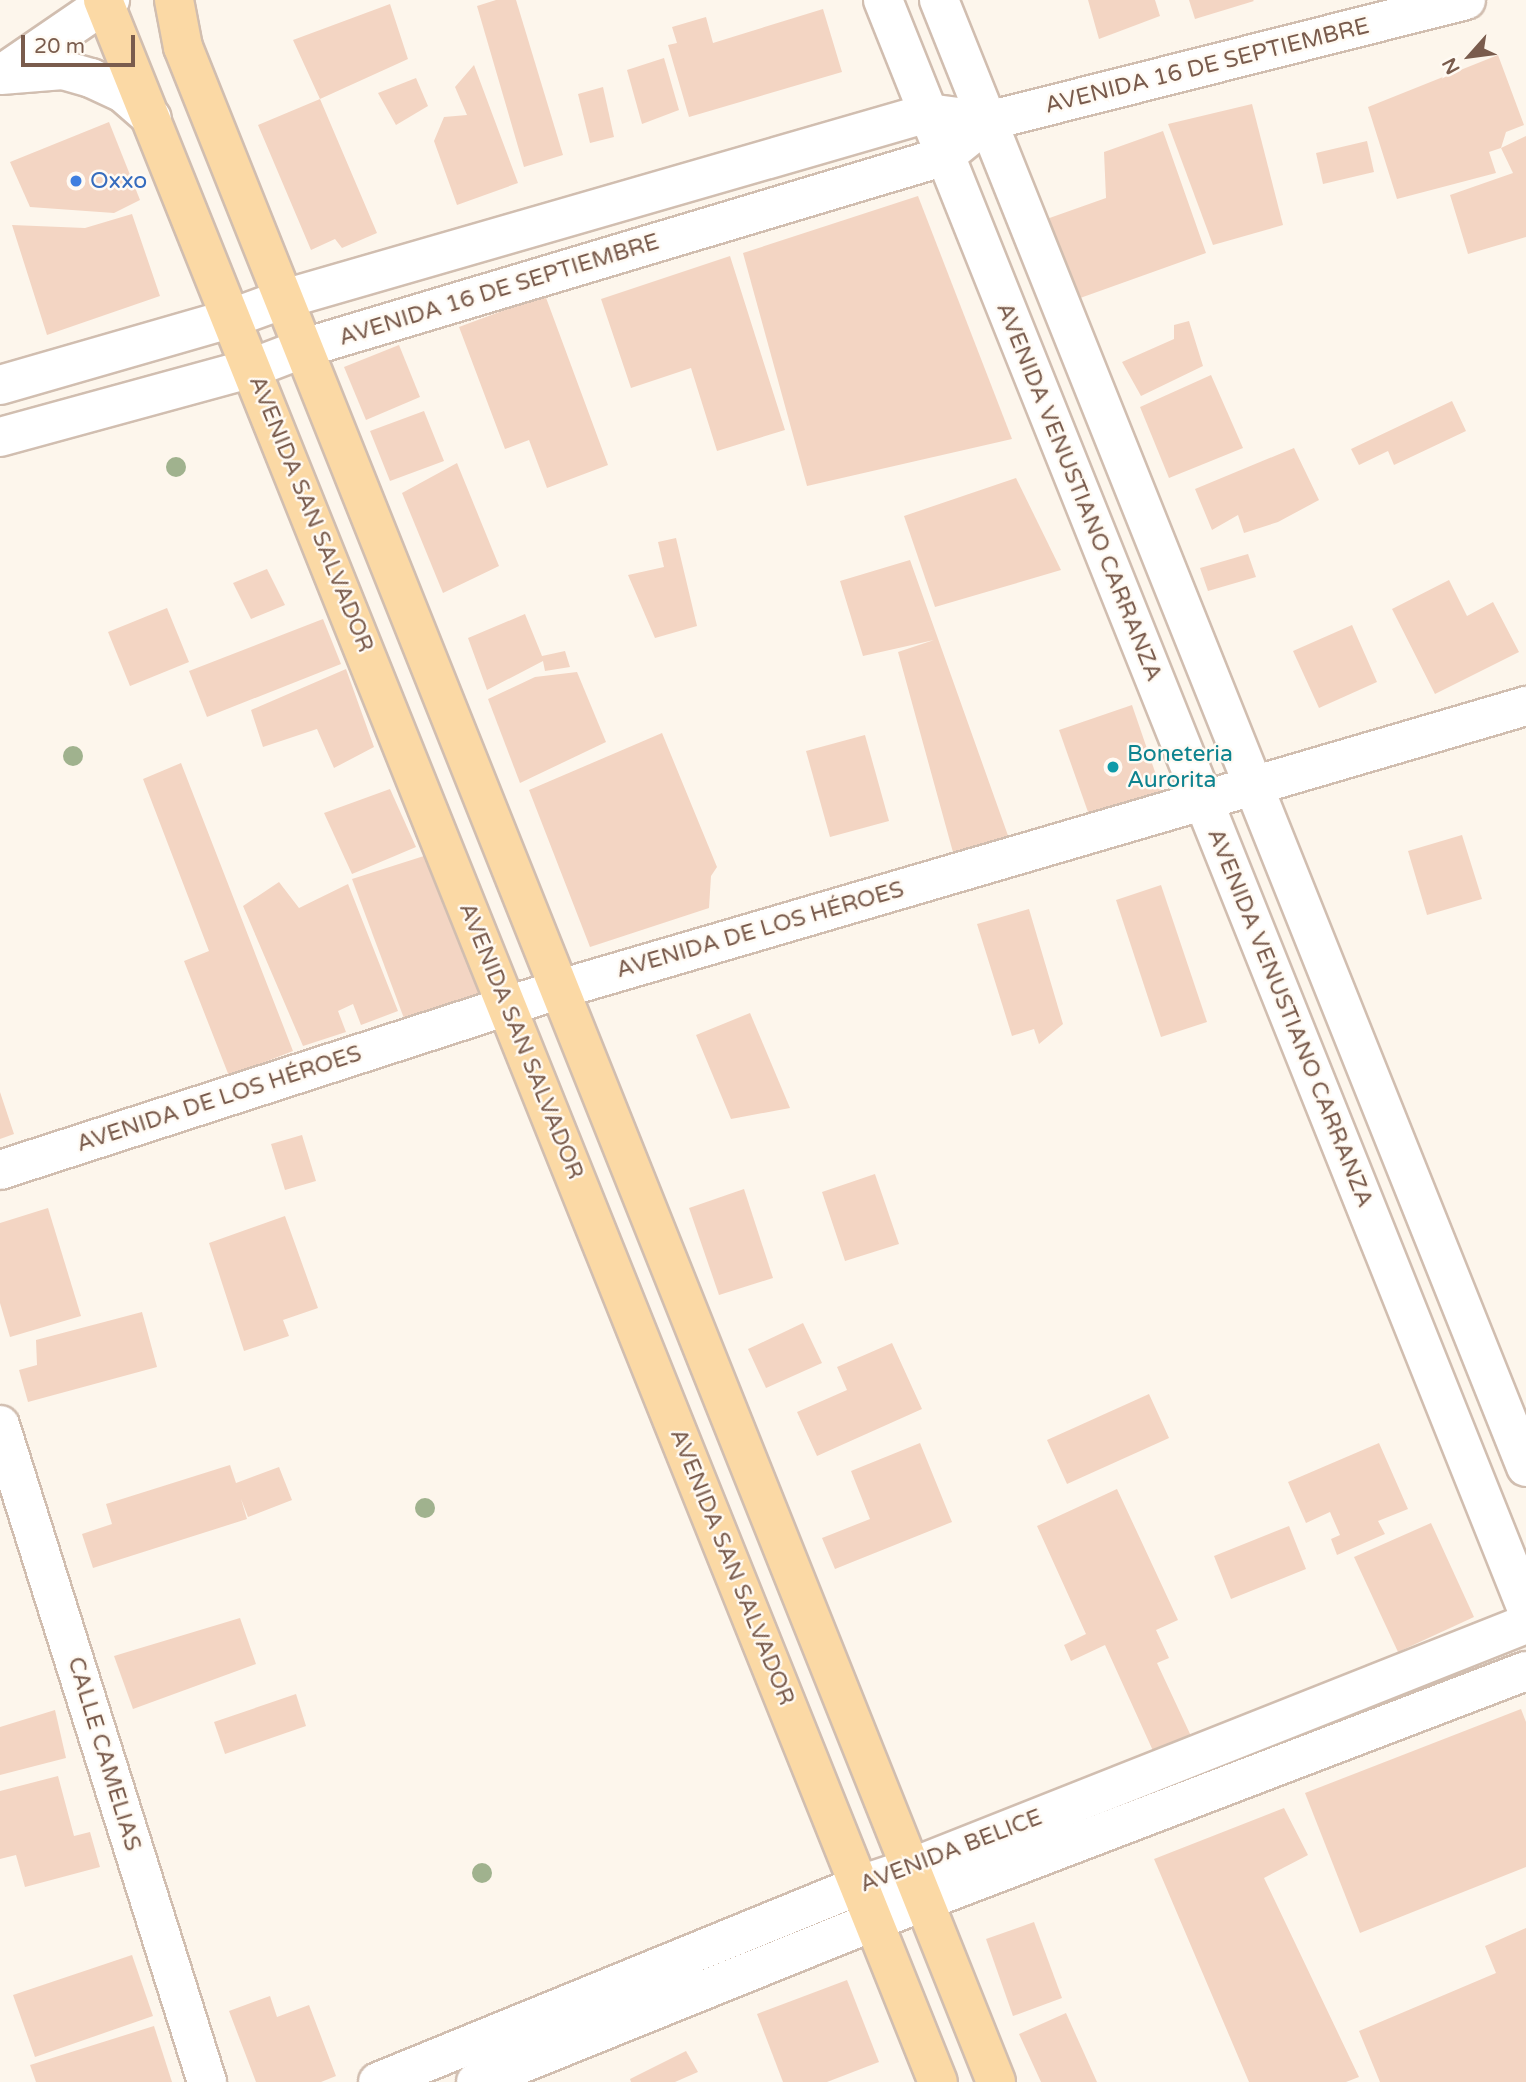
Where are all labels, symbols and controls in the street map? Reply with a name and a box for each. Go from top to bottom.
street label: AVENIDA 16 DE SEPTIEMBRE [1042,12,1372,120]
scale bar [24,21,138,65]
north arrow [1435,21,1505,91]
text: 20 m [34,34,85,59]
text: N [1438,54,1465,78]
place label: Oxxo [90,167,147,195]
marker: Oxxo [68,173,84,189]
street label: AVENIDA 16 DE SEPTIEMBRE [336,228,662,352]
street label: AVENIDA VENUSTIANO CARRANZA [990,299,1168,685]
street label: AVENIDA SAN SALVADOR [243,372,379,656]
place label: Boneteria Aurorita [1127,740,1233,794]
marker: Boneteria Aurorita [1105,759,1121,775]
street label: AVENIDA VENUSTIANO CARRANZA [1201,825,1379,1211]
street label: AVENIDA DE LOS HÉROES [613,876,907,984]
street label: AVENIDA SAN SALVADOR [453,899,589,1183]
street label: AVENIDA DE LOS HÉROES [73,1040,365,1158]
street label: AVENIDA SAN SALVADOR [664,1425,800,1709]
street label: CALLE CAMELIAS [61,1654,147,1854]
street label: AVENIDA BELICE [856,1804,1046,1898]

